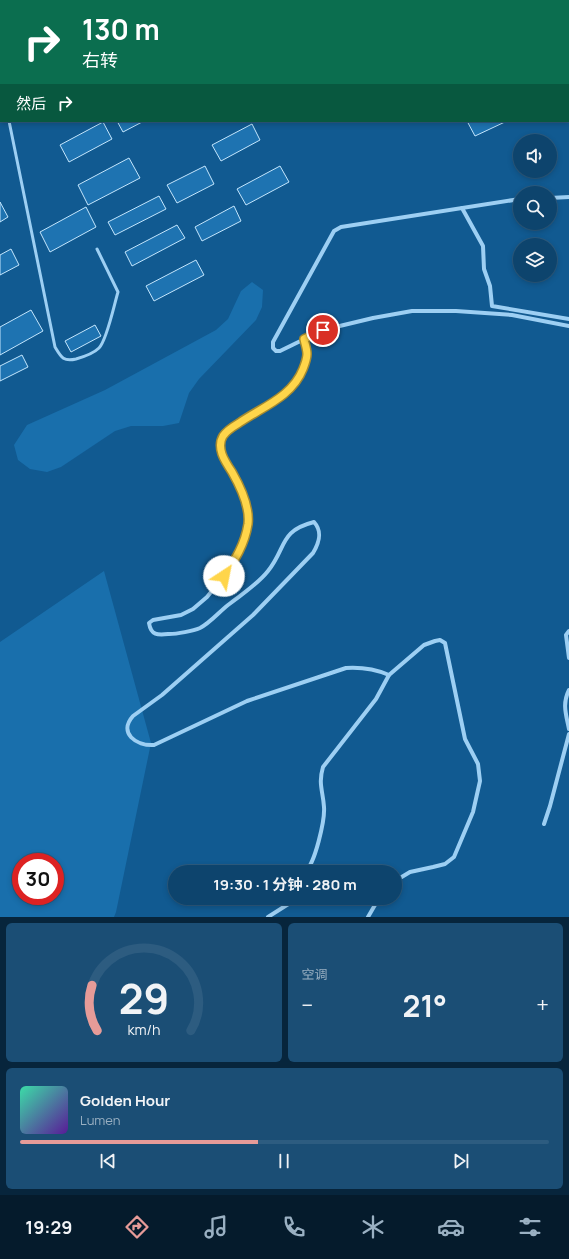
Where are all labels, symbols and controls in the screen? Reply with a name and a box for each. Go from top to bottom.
text: 130 m [82,10,160,48]
icon: right [16,16,68,68]
text: 右转 [82,48,118,72]
icon: right [54,92,76,114]
text: 然后 [16,93,46,114]
map controls [513,134,557,282]
button: sound [513,134,557,178]
button: search [513,186,557,230]
button: layers [513,238,557,282]
pin [306,313,340,347]
icon: arrive [312,319,334,341]
position arrow [203,555,245,597]
speed limit sign: 30 [12,853,64,905]
text: 19:30 · 1 分钟 · 280 m [213,874,357,895]
text: 空调 [302,965,328,983]
text: 29 [118,969,169,1025]
text: 21° [403,985,447,1026]
text: − [302,990,313,1020]
text: + [536,990,549,1020]
text: km/h [127,1019,160,1038]
text: Golden Hour [80,1090,170,1111]
text: Lumen [80,1111,120,1129]
icon: previous [97,1150,119,1172]
icon: pause [273,1150,295,1172]
icon: next [450,1150,472,1172]
icon: directions [123,1213,151,1241]
icon: music [202,1213,230,1241]
icon: phone [280,1213,308,1241]
icon: climate [359,1213,387,1241]
icon: car [437,1213,465,1241]
icon: filters [516,1213,544,1241]
text: 19:29 [25,1215,72,1239]

